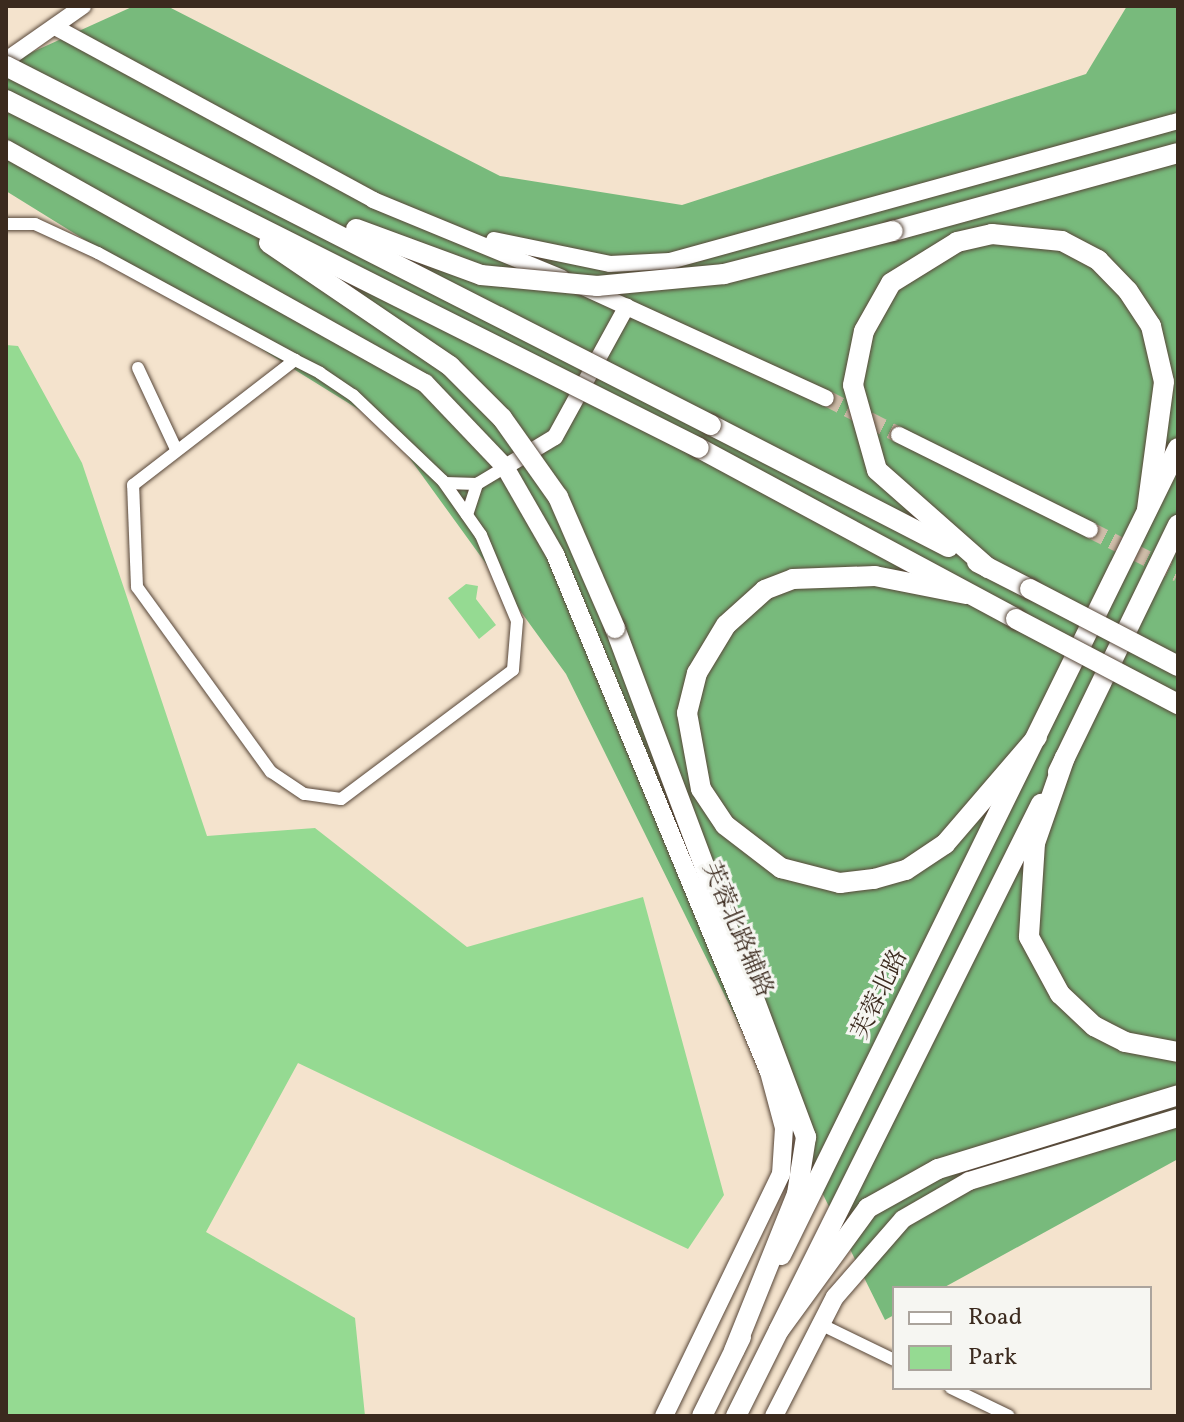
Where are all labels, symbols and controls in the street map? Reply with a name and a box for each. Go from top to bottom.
street label: 芙蓉北路辅路 [695,858,777,1002]
street label: 芙蓉北路 [847,946,915,1044]
legend [892,1286,1152,1390]
text: Road [968,1301,1022,1335]
text: Park [968,1341,1017,1375]

